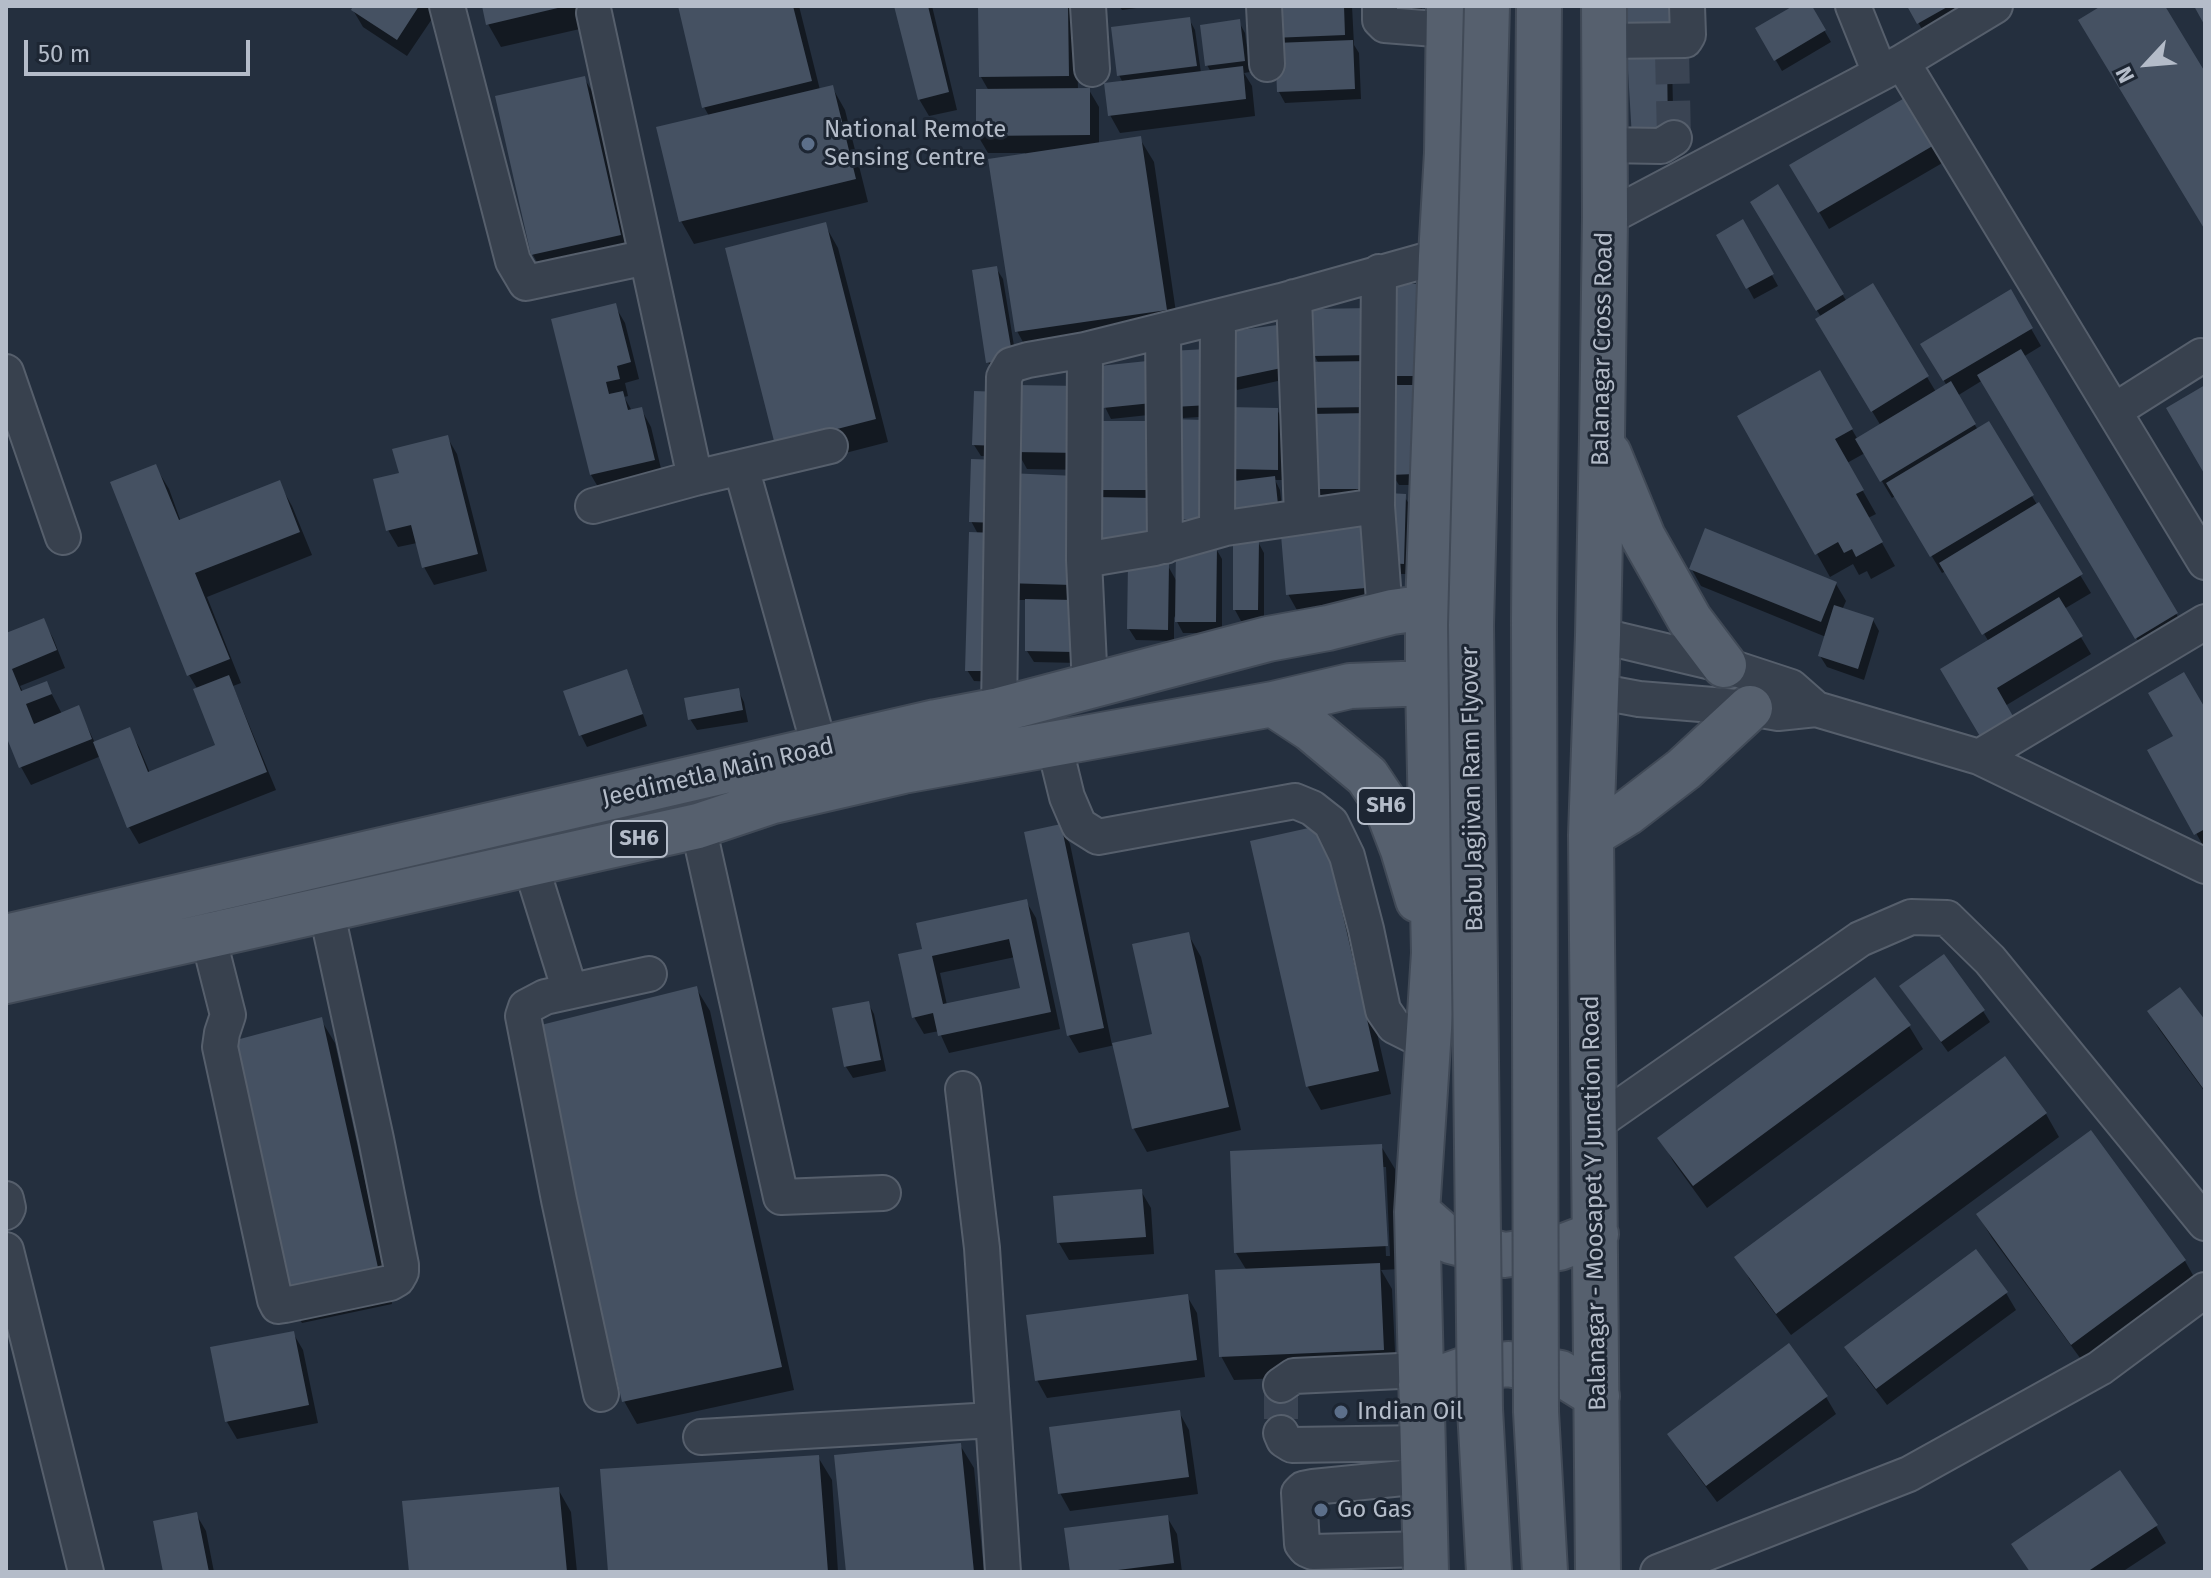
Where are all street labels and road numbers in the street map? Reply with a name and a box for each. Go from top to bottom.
street label: Balanagar Cross Road [1587,232,1619,466]
street label: Babu Jagjivan Ram Flyover [1456,646,1490,932]
street label: Jeedimetla Main Road [599,732,837,814]
road number: SH6 [1358,788,1414,824]
road number: SH6 [611,821,667,857]
street label: Balanagar - Moosapet Y Junction Road [1577,995,1613,1411]

